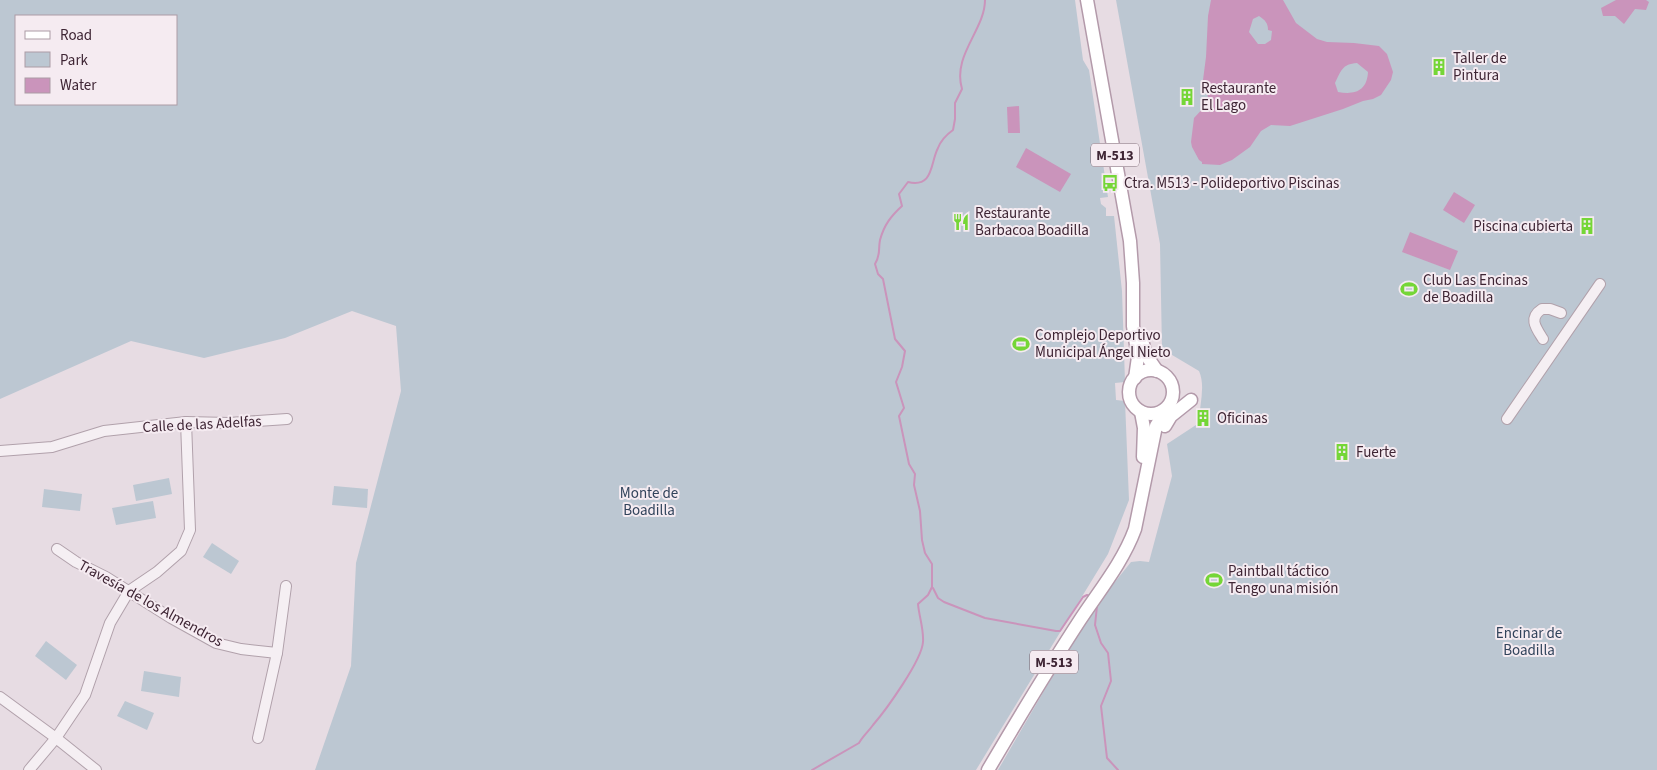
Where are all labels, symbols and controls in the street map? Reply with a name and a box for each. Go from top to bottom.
legend [15,15,178,105]
text: Road [60,25,92,46]
place label: Taller de Pintura [1453,48,1507,86]
text: Park [60,50,89,71]
building icon: Taller de Pintura [1429,57,1449,77]
text: Water [60,75,97,96]
place label: Restaurante El Lago [1201,78,1276,116]
building icon: Restaurante El Lago [1177,87,1197,107]
road number: M-513 [1091,144,1139,166]
bus stop icon: Ctra. M513 - Polideportivo Piscinas [1100,173,1120,193]
place label: Ctra. M513 - Polideportivo Piscinas [1124,173,1339,194]
place label: Restaurante Barbacoa Boadilla [975,203,1089,241]
restaurant icon: Restaurante Barbacoa Boadilla [951,212,971,232]
place label: Piscina cubierta [1473,216,1573,237]
building icon: Piscina cubierta [1577,216,1597,236]
place label: Club Las Encinas de Boadilla [1423,270,1528,308]
sports icon: Club Las Encinas de Boadilla [1399,279,1419,299]
place label: Complejo Deportivo Municipal Ángel Nieto [1035,325,1171,363]
sports icon: Complejo Deportivo Municipal Ángel Nieto [1011,334,1031,354]
building icon: Oficinas [1193,408,1213,428]
place label: Oficinas [1217,408,1268,429]
street label: Calle de las Adelfas [142,411,262,438]
building icon: Fuerte [1332,442,1352,462]
place label: Fuerte [1356,442,1396,463]
park label: Monte de Boadilla [620,483,678,521]
street label: Travesía de los Almendros [75,555,227,652]
place label: Paintball táctico Tengo una misión [1228,561,1339,599]
sports icon: Paintball táctico Tengo una misión [1204,570,1224,590]
park label: Encinar de Boadilla [1496,623,1562,661]
road number: M-513 [1030,650,1078,674]

